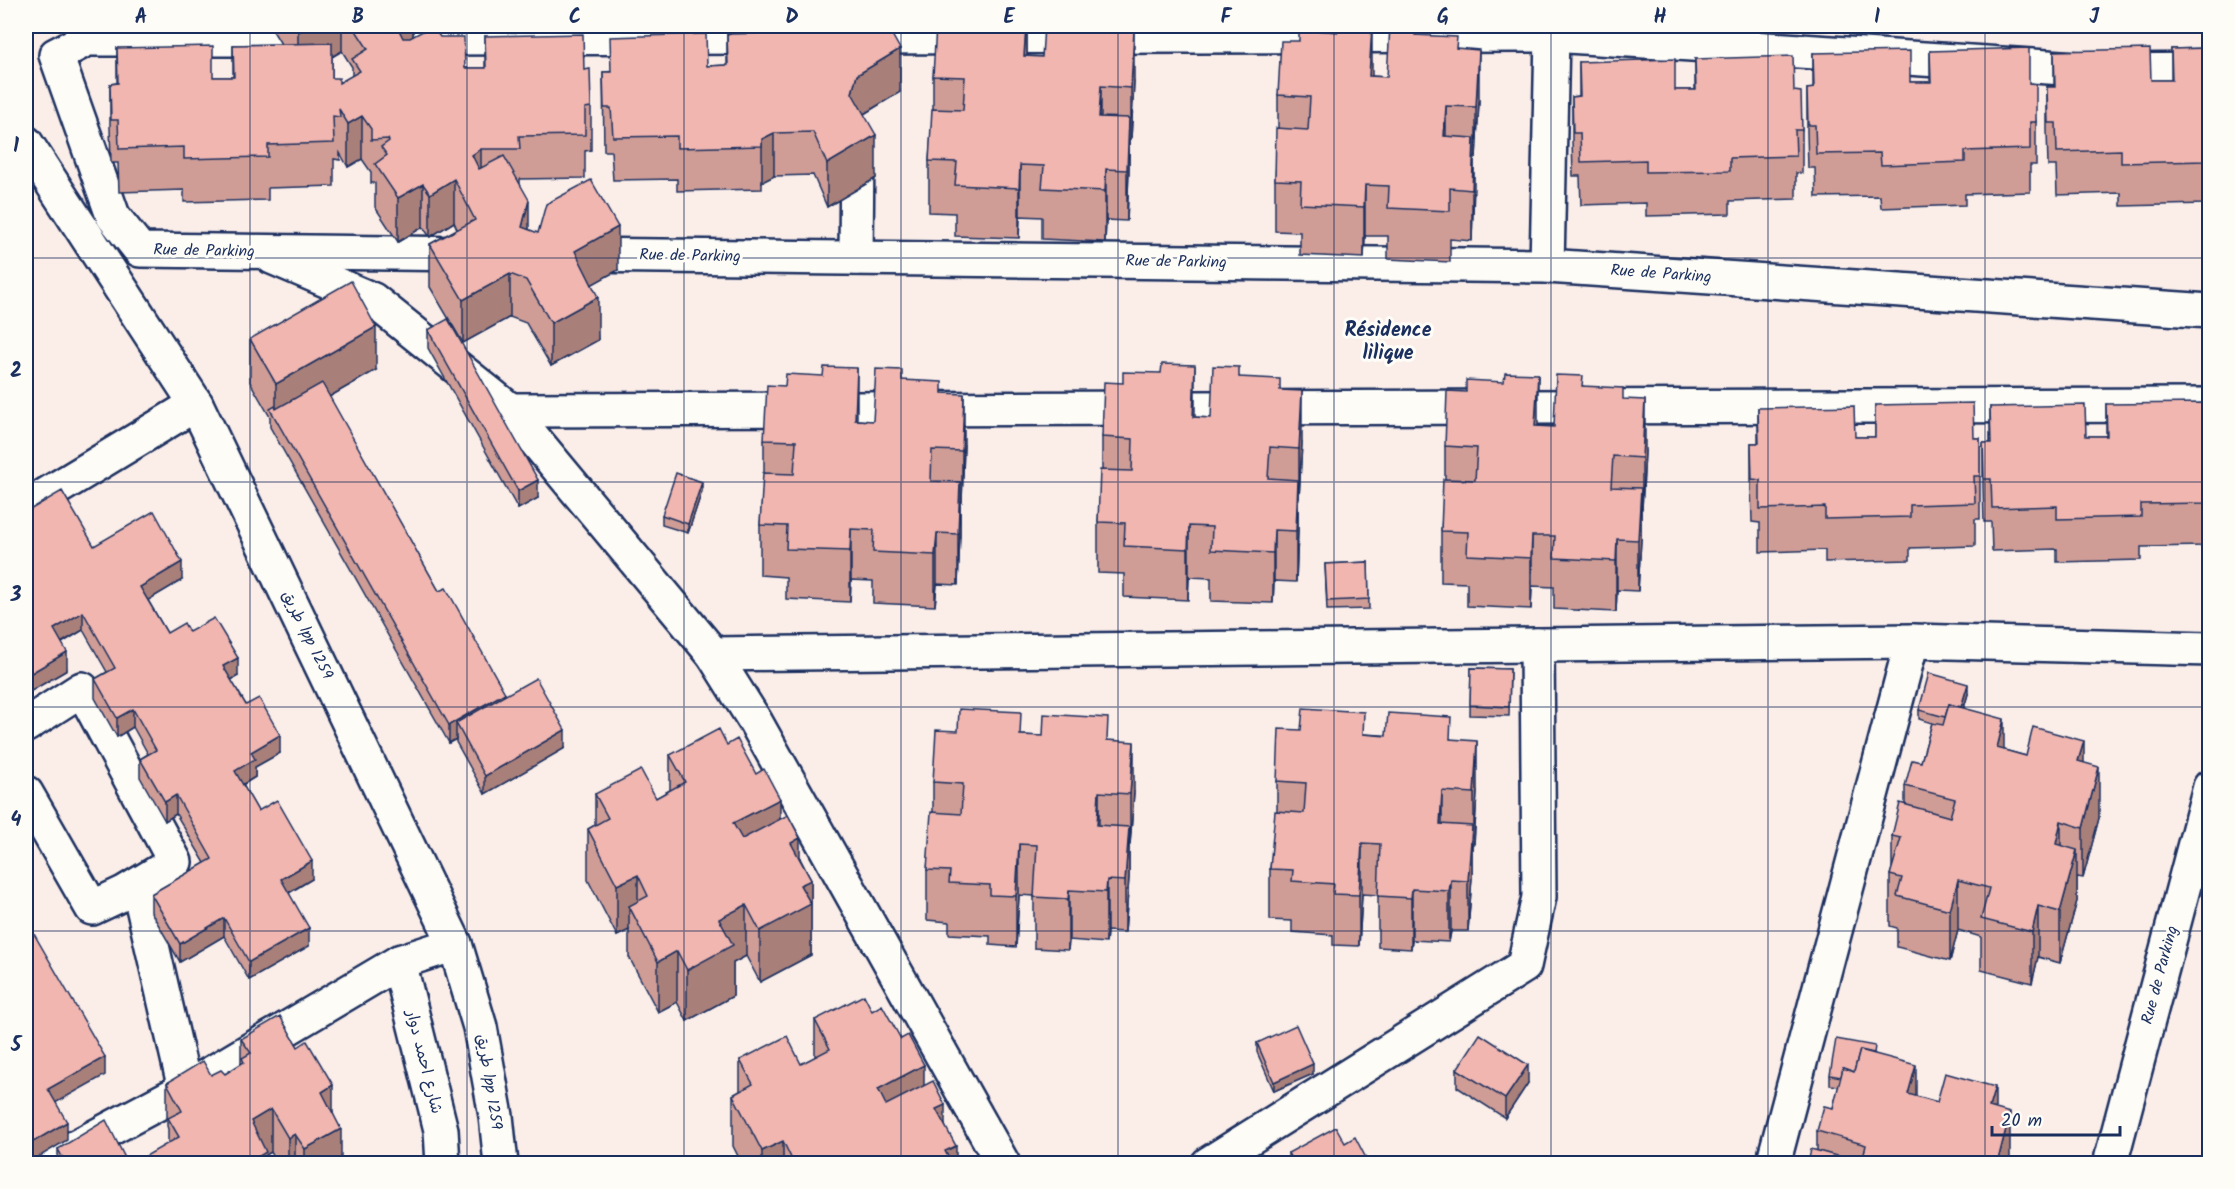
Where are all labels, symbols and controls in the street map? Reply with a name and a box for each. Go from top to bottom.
text: A [135,2,147,34]
text: B [352,2,364,34]
text: C [569,2,581,34]
text: D [785,2,799,34]
text: E [1003,2,1015,34]
text: F [1221,2,1233,34]
text: G [1437,2,1449,34]
text: H [1653,2,1667,34]
text: I [1874,2,1880,34]
text: J [2089,2,2100,34]
text: 1 [13,131,19,163]
street label: Rue de Parking [153,238,255,264]
street label: Rue de Parking [639,243,741,269]
street label: Rue de Parking [1125,249,1227,275]
street label: Rue de Parking [1610,258,1712,290]
district label: Résidence lilique [1345,315,1432,370]
text: 2 [10,356,22,388]
text: 3 [10,580,22,612]
street label: طريق lpp 1259 [275,586,339,684]
text: 4 [11,805,22,837]
street label: Rue de Parking [2135,923,2185,1027]
street label: شارع احمد دوار [399,1005,449,1117]
text: 5 [10,1030,23,1062]
street label: طريق lpp 1259 [469,1032,509,1132]
scale bar [1992,1099,2120,1137]
text: 20 m [2001,1107,2042,1136]

